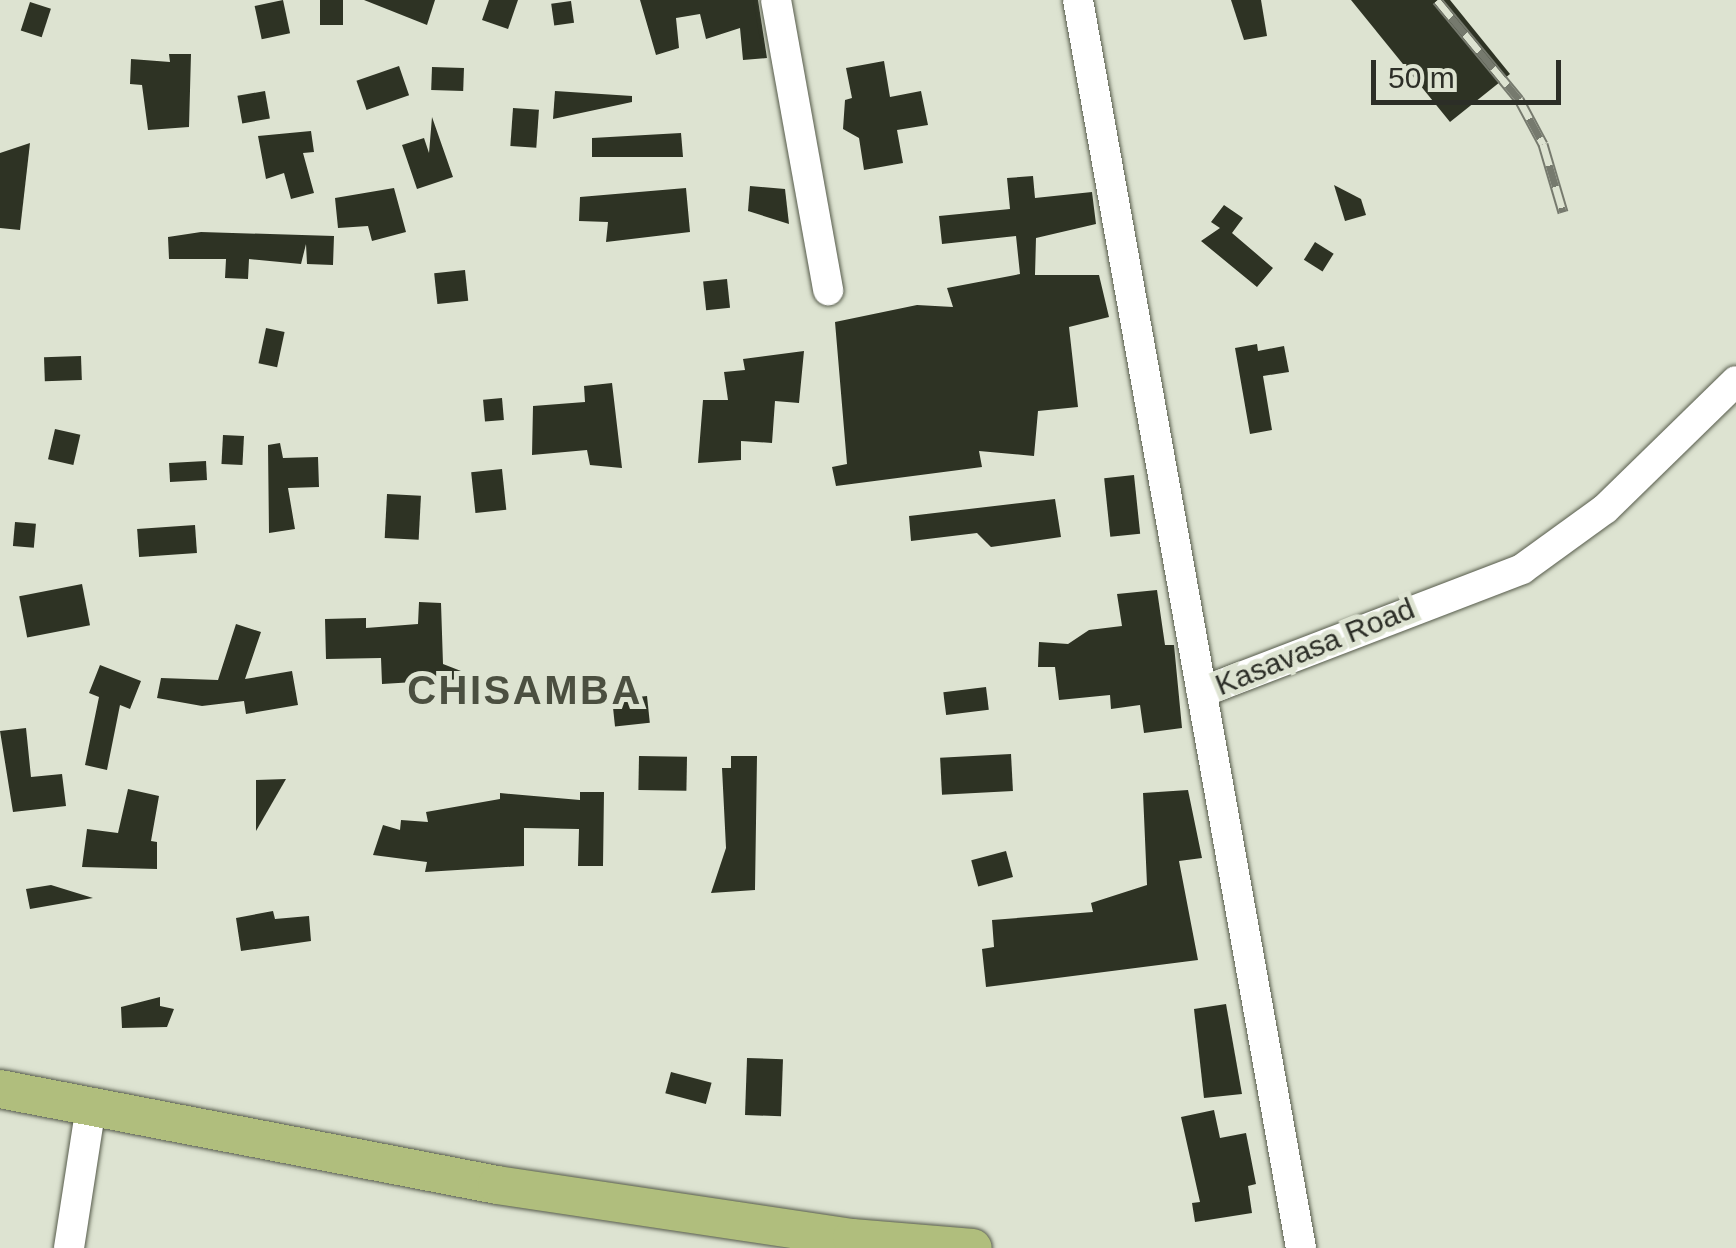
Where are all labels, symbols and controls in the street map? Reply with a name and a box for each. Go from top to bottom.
scale bar [1376,40,1566,102]
text: 50 m [1388,61,1455,94]
street label: Kasavasa Road [1210,591,1420,703]
district label: CHISAMBA [407,666,643,714]

